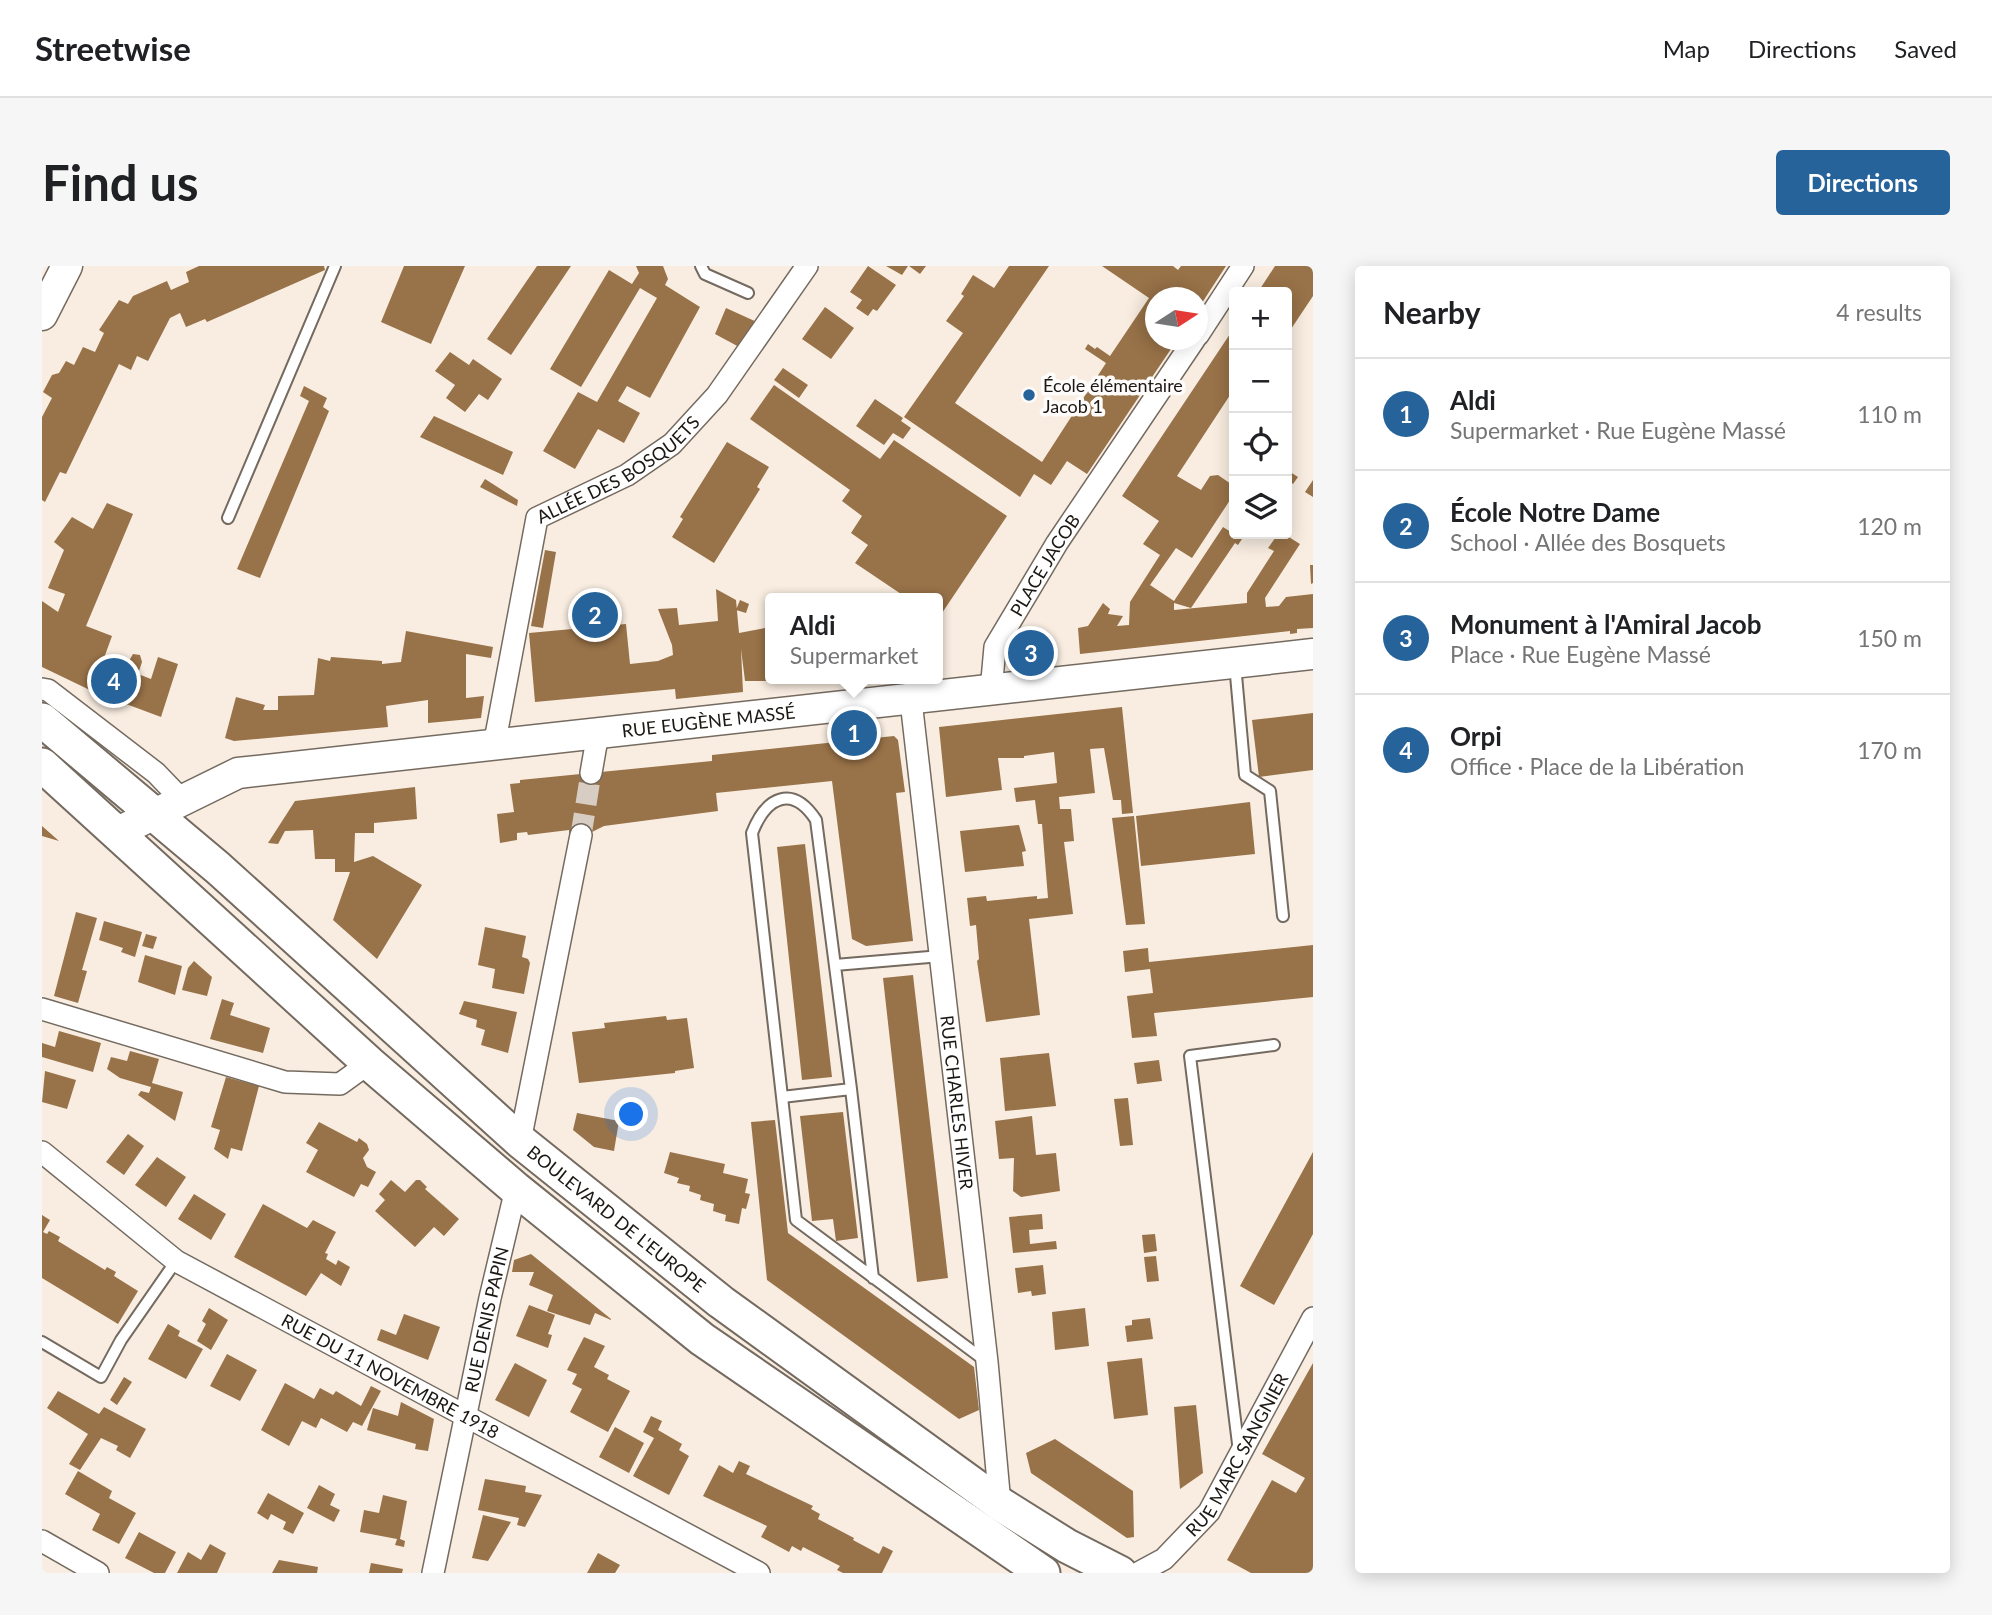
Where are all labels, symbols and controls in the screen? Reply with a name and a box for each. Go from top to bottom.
text: Streetwise [35,28,191,68]
text: Map [1663,34,1710,63]
text: Directions [1748,34,1856,63]
text: Saved [1894,34,1957,63]
button: Directions [1776,150,1950,215]
text: Find us [42,153,199,211]
north arrow [1145,287,1208,350]
map controls [1229,287,1292,539]
button: + [1229,287,1292,350]
text: Nearby [1383,294,1481,330]
text: 4 results [1836,298,1922,326]
button: − [1229,350,1292,413]
place label: École élémentaire Jacob 1 [1043,374,1183,417]
text: Aldi [1450,384,1496,416]
marker: École élémentaire Jacob 1 [1021,387,1037,403]
text: 1 [1399,400,1413,428]
text: 110 m [1857,400,1922,428]
street label: ALLÉE DES BOSQUETS [533,411,704,528]
button: locate [1229,413,1292,476]
text: Supermarket · Rue Eugène Massé [1450,416,1786,444]
button: layers [1229,476,1292,539]
text: École Notre Dame [1450,496,1660,528]
street label: PLACE JACOB [1005,510,1084,620]
text: 2 [1399,512,1413,540]
text: 120 m [1857,512,1922,540]
text: School · Allée des Bosquets [1450,528,1726,556]
pin: 2 [572,589,618,641]
popup [765,593,943,684]
text: Monument à l'Amiral Jacob [1450,608,1762,640]
text: Aldi [790,609,836,641]
text: 3 [1399,624,1413,652]
text: 150 m [1857,624,1922,652]
pin: 3 [1008,627,1054,679]
text: Place · Rue Eugène Massé [1450,640,1711,668]
text: Supermarket [790,641,918,669]
pin: 4 [91,655,137,707]
street label: RUE EUGÈNE MASSÉ [621,700,796,741]
pin: 1 [831,707,877,759]
text: Orpi [1450,720,1502,752]
text: 4 [1399,736,1413,764]
text: 170 m [1857,736,1922,764]
text: Office · Place de la Libération [1450,752,1744,780]
street label: RUE CHARLES HIVER [936,1014,978,1191]
your location [614,1097,648,1131]
street label: BOULEVARD DE L'EUROPE [523,1140,710,1297]
street label: RUE DENIS PAPIN [460,1244,513,1394]
street label: RUE DU 11 NOVEMBRE 1918 [278,1309,503,1443]
street label: RUE MARC SANGNIER [1181,1369,1293,1541]

